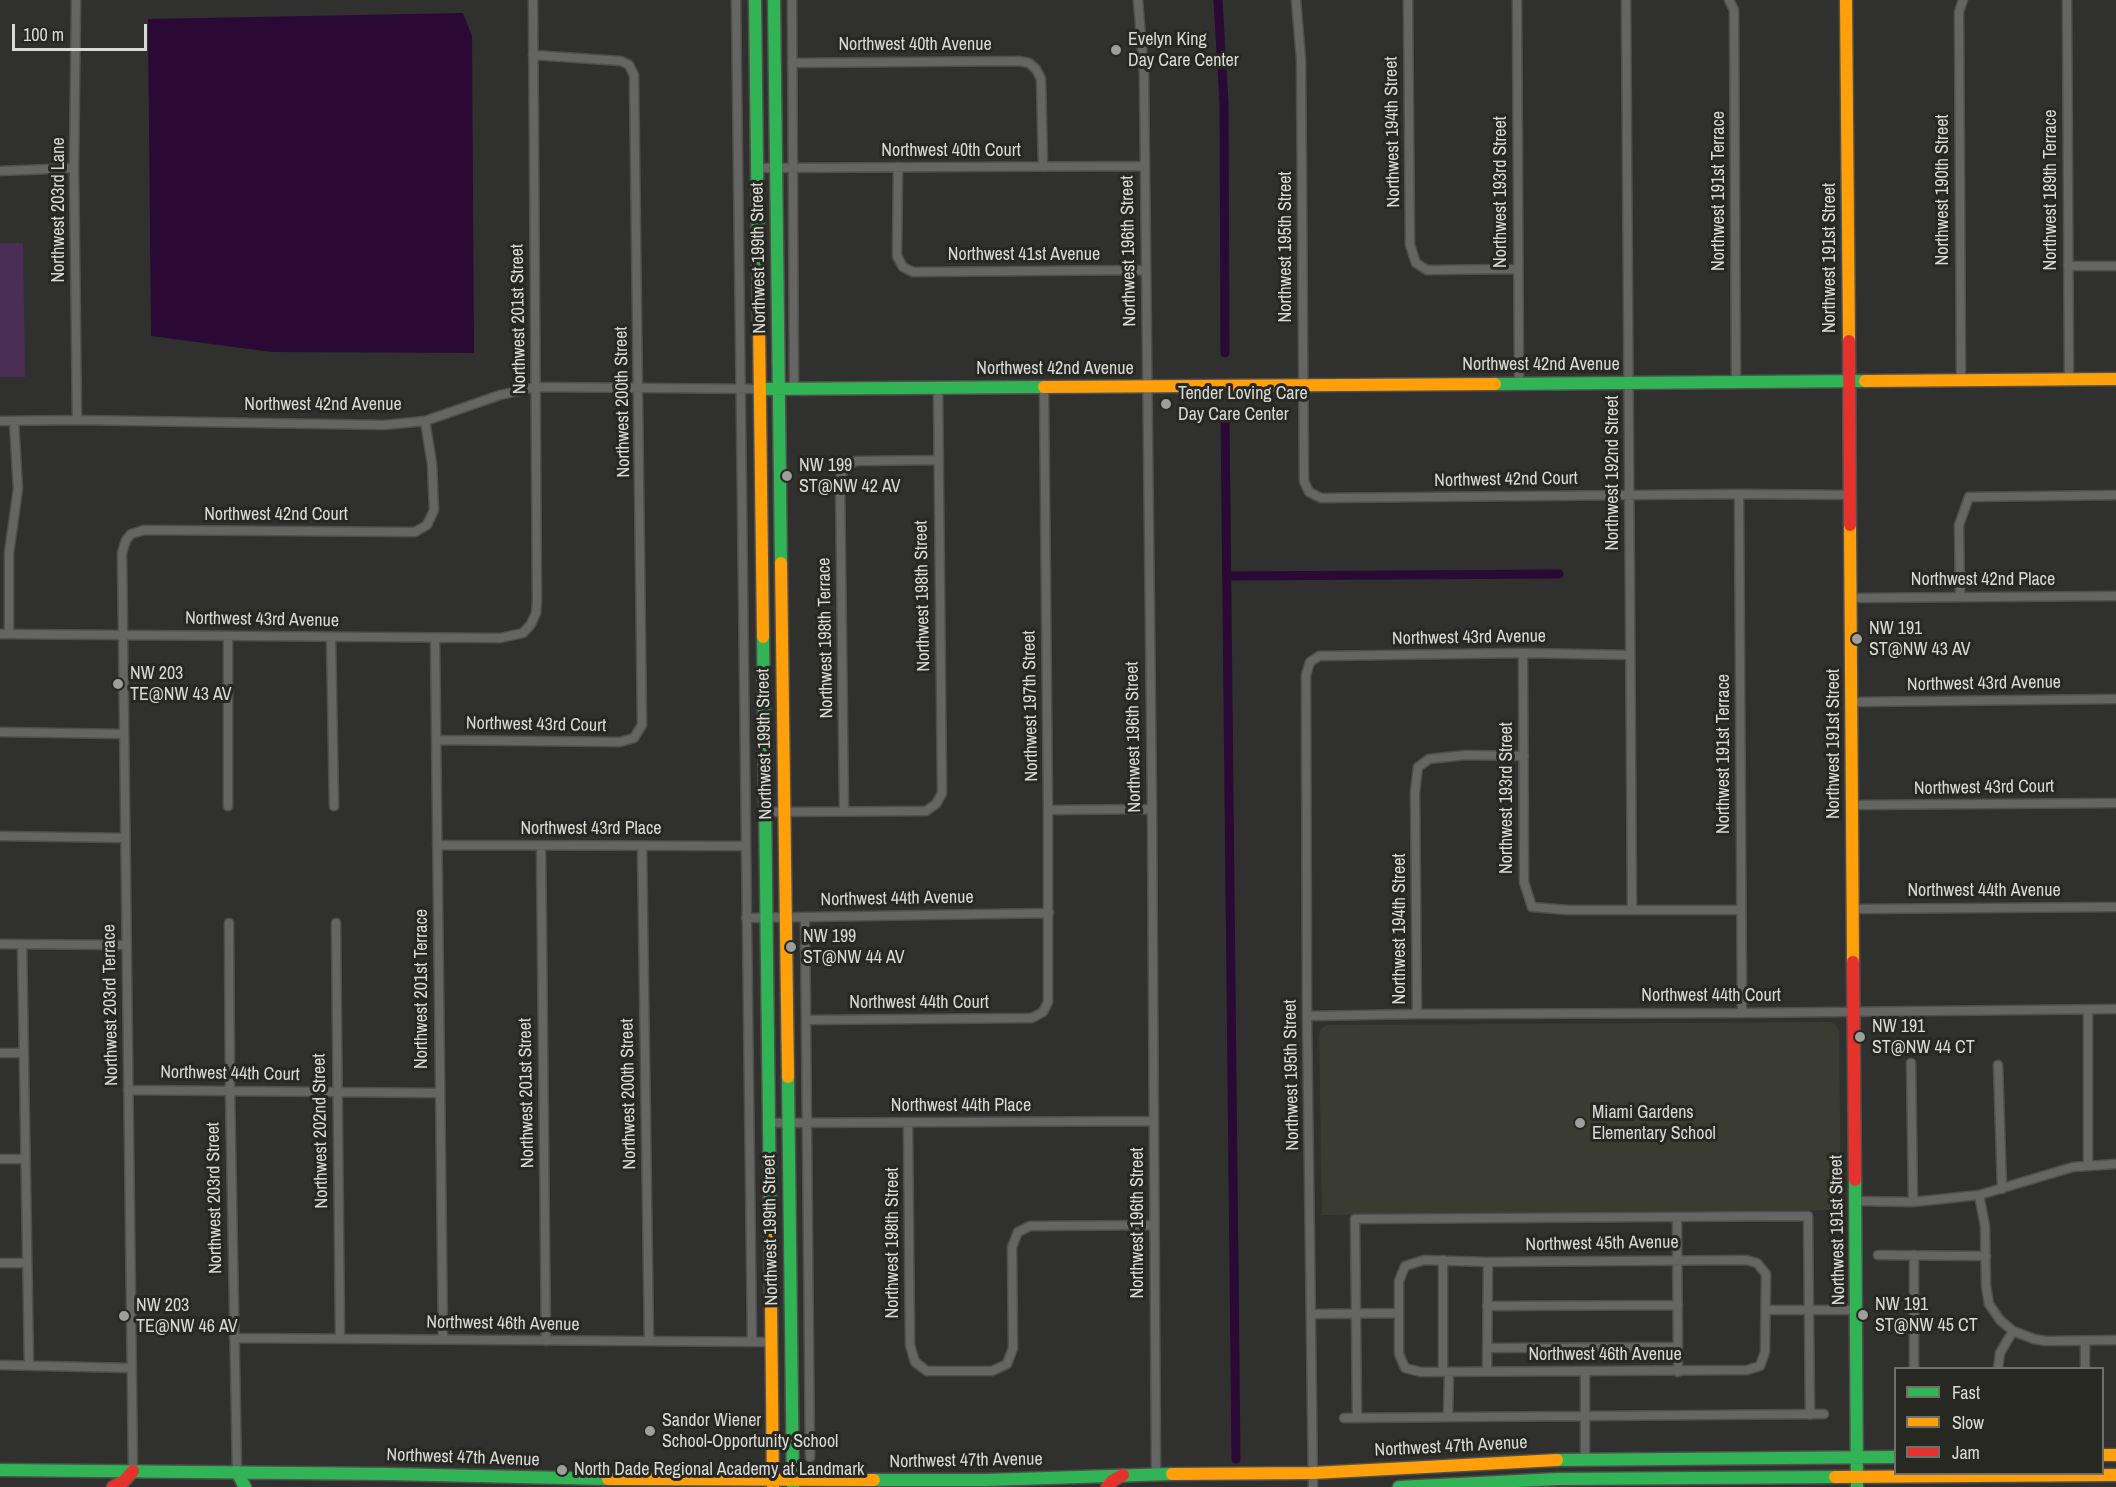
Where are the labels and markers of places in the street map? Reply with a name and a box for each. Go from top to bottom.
place label: Evelyn King Day Care Center [1128,29,1239,72]
marker: Evelyn King Day Care Center [1109,43,1123,57]
place label: Tender Loving Care Day Care Center [1178,383,1308,426]
marker: Tender Loving Care Day Care Center [1159,397,1173,411]
place label: NW 199 ST@NW 42 AV [799,455,901,498]
marker: NW 199 ST@NW 42 AV [780,469,794,483]
place label: NW 191 ST@NW 43 AV [1869,618,1971,660]
marker: NW 191 ST@NW 43 AV [1850,632,1864,646]
place label: NW 203 TE@NW 43 AV [130,663,232,706]
marker: NW 203 TE@NW 43 AV [111,677,125,691]
place label: NW 199 ST@NW 44 AV [803,926,905,968]
marker: NW 199 ST@NW 44 AV [784,940,798,954]
place label: NW 191 ST@NW 44 CT [1872,1016,1975,1058]
marker: NW 191 ST@NW 44 CT [1853,1030,1867,1044]
place label: Miami Gardens Elementary School [1592,1102,1716,1144]
marker: Miami Gardens Elementary School [1573,1116,1587,1130]
place label: NW 191 ST@NW 45 CT [1875,1294,1978,1336]
place label: NW 203 TE@NW 46 AV [136,1295,238,1338]
marker: NW 191 ST@NW 45 CT [1856,1308,1870,1322]
marker: NW 203 TE@NW 46 AV [117,1309,131,1323]
place label: Sandor Wiener School-Opportunity School [662,1410,838,1452]
marker: Sandor Wiener School-Opportunity School [643,1424,657,1438]
place label: North Dade Regional Academy at Landmark [574,1459,864,1481]
marker: North Dade Regional Academy at Landmark [555,1463,569,1477]

